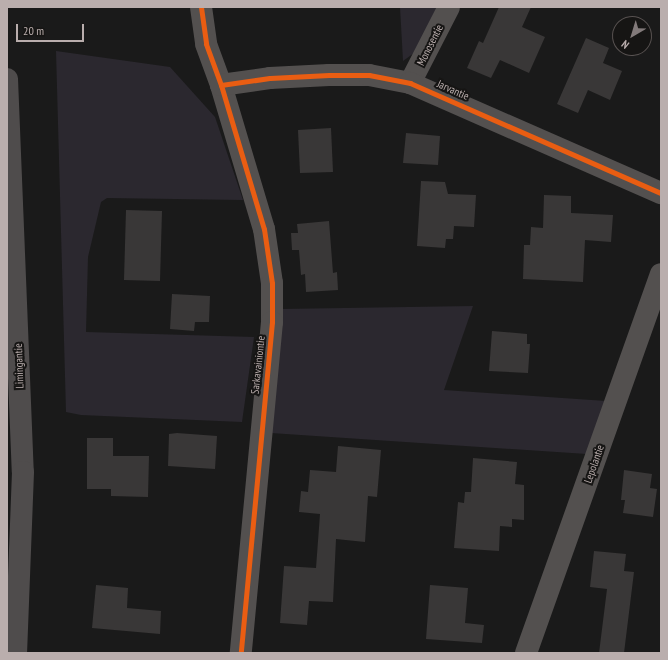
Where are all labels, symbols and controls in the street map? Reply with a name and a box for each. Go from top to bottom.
scale bar [18,16,86,42]
north arrow [612,16,652,56]
street label: Monosentie [414,22,446,68]
text: 20 m [23,23,44,38]
text: N [619,37,632,52]
street label: Jarvantie [435,77,471,103]
street label: Sarkavainiontie [248,335,268,395]
street label: Limingantie [12,343,26,389]
street label: Lepolantie [581,443,607,485]

